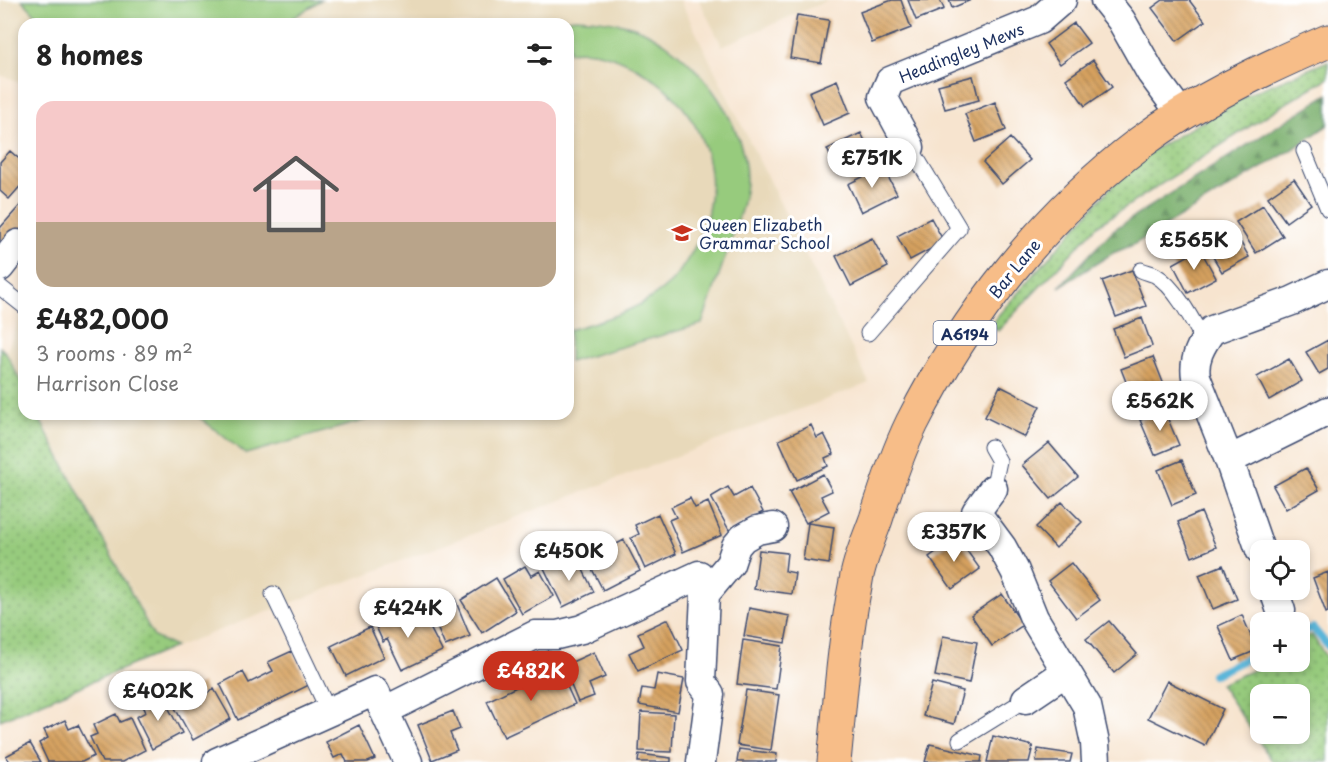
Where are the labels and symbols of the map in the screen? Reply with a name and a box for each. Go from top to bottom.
street label: Headingley Mews [895,16,1027,88]
pin: £751K [830,138,914,189]
place label: Queen Elizabeth Grammar School [699,212,830,254]
pin: £565K [1152,220,1236,271]
school or university icon: Queen Elizabeth Grammar School [670,221,694,245]
street label: Bar Lane [982,233,1046,303]
road number: A6194 [934,321,996,345]
pin: £562K [1118,381,1202,432]
pin: £357K [912,512,996,563]
pin: £450K [527,531,611,582]
pin: £424K [366,588,450,639]
pin: £482K [489,651,573,702]
pin: £402K [116,671,200,722]

